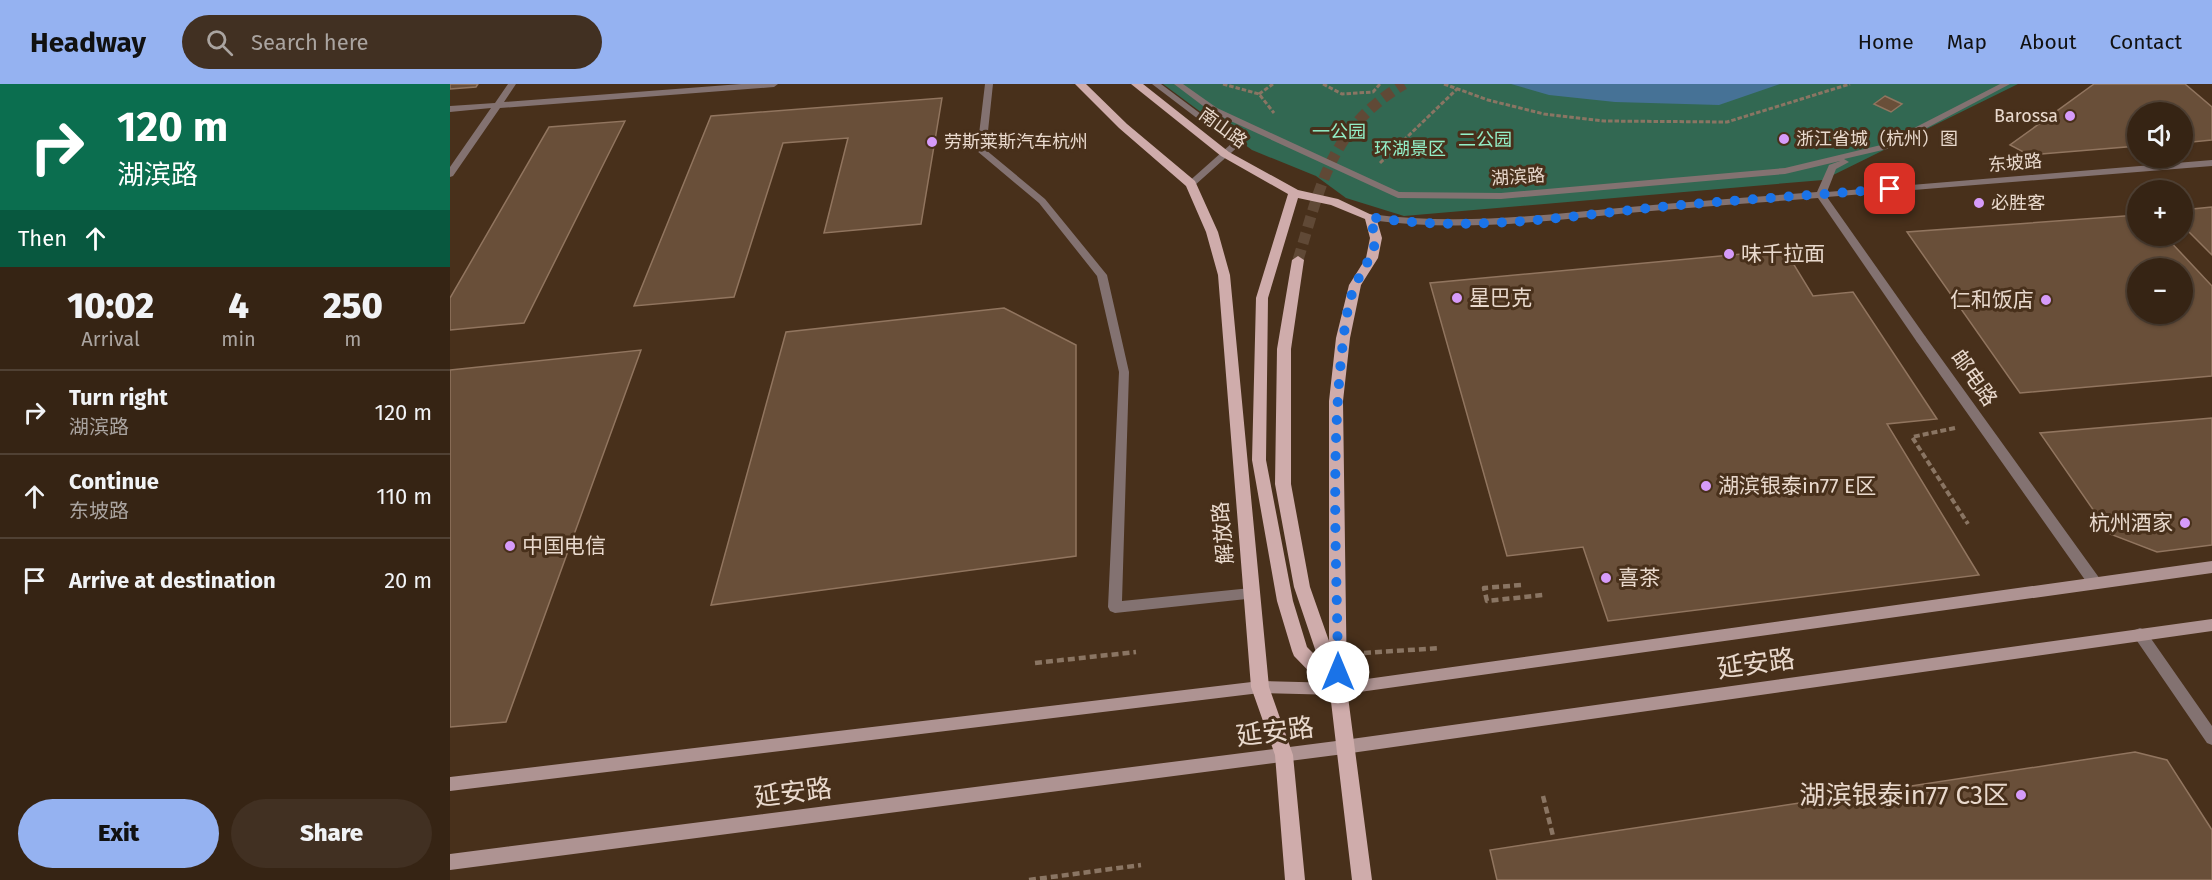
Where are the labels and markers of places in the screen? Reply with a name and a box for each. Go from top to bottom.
place label: Barossa [1994,105,2058,127]
marker: Barossa [2063,109,2077,123]
place label: 浙江省城（杭州）图 [1796,128,1958,150]
place label: 劳斯莱斯汽车杭州 [944,131,1088,153]
marker: 浙江省城（杭州）图 [1777,132,1791,146]
marker: 劳斯莱斯汽车杭州 [925,135,939,149]
pin [1864,163,1915,214]
place label: 必胜客 [1991,192,2045,214]
marker: 必胜客 [1972,196,1986,210]
place label: 味千拉面 [1741,241,1825,267]
marker: 味千拉面 [1722,247,1736,261]
place label: 星巴克 [1469,285,1532,311]
place label: 仁和饭店 [1950,287,2034,313]
marker: 星巴克 [1450,291,1464,305]
marker: 仁和饭店 [2039,293,2053,307]
place label: 湖滨银泰in77 E区 [1718,473,1876,499]
marker: 湖滨银泰in77 E区 [1699,479,1713,493]
place label: 杭州酒家 [2089,510,2173,536]
marker: 杭州酒家 [2178,516,2192,530]
place label: 中国电信 [522,533,606,559]
marker: 中国电信 [503,539,517,553]
place label: 喜茶 [1618,565,1660,591]
marker: 喜茶 [1599,571,1613,585]
place label: 湖滨银泰in77 C3区 [1799,780,2009,811]
marker: 湖滨银泰in77 C3区 [2014,788,2028,802]

